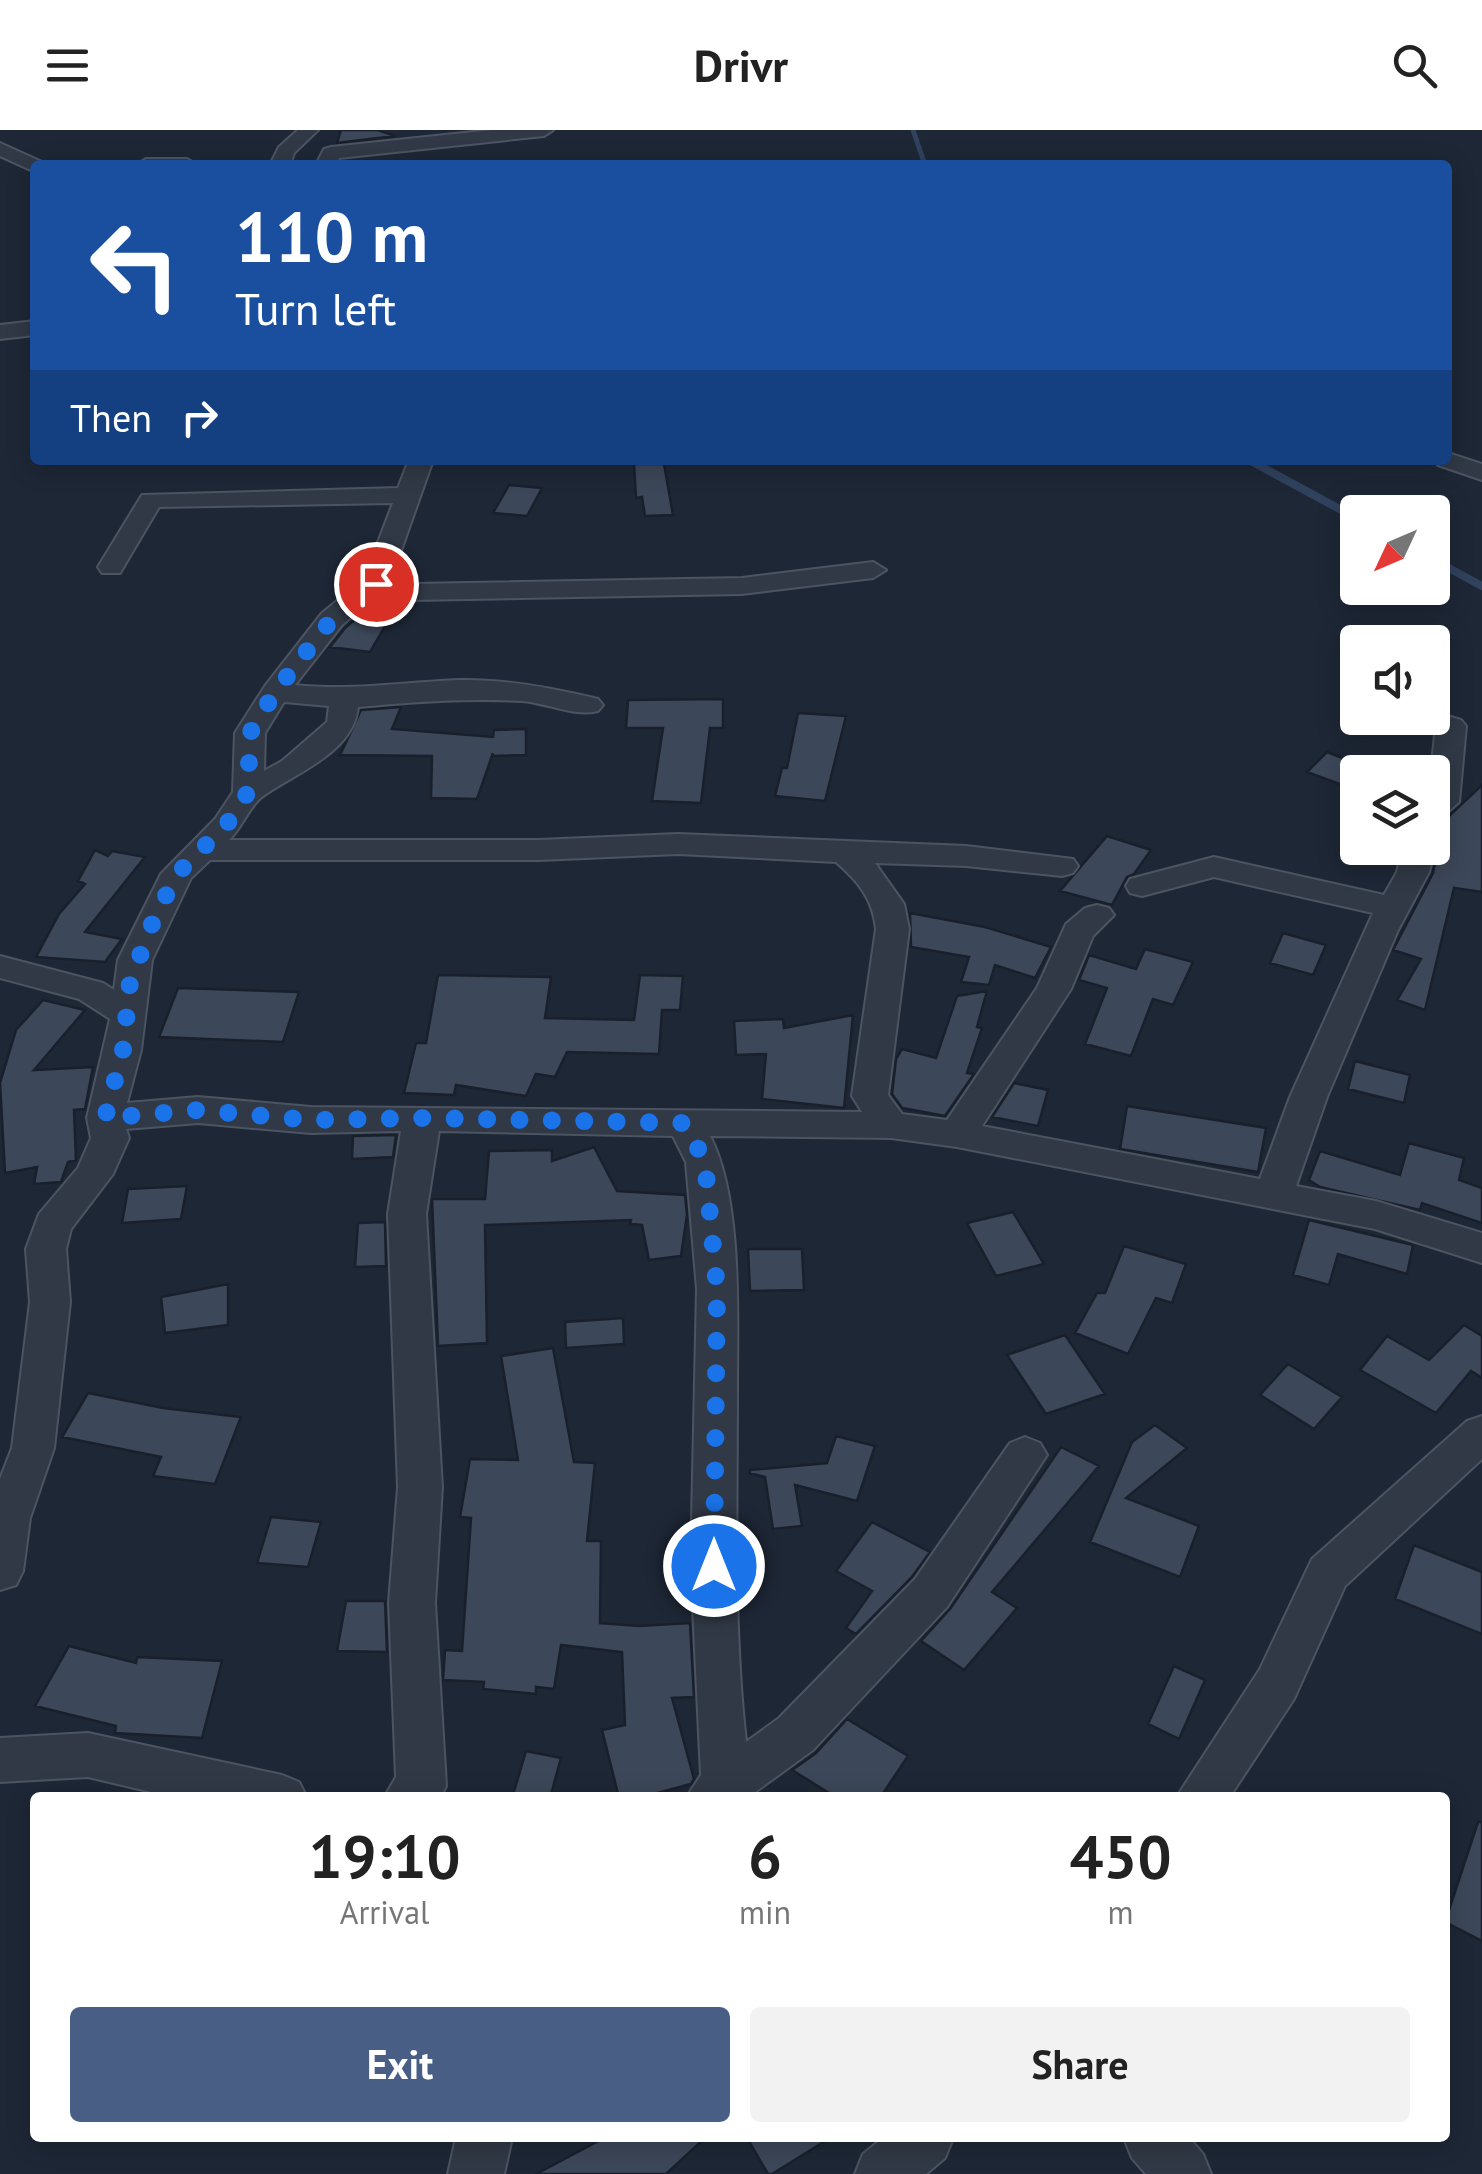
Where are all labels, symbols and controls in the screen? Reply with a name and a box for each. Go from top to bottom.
text: Drivr [694,36,788,94]
icon: menu [40,38,95,93]
icon: search [1387,38,1442,93]
text: 110 m [235,191,428,281]
icon: left [70,200,200,330]
text: Turn left [235,279,396,337]
icon: right [172,390,227,445]
text: Then [70,393,152,442]
north arrow [1340,495,1450,605]
map controls [1340,495,1450,865]
pin [334,542,419,627]
icon: arrive [349,557,404,612]
button: sound [1340,625,1450,735]
button: layers [1340,755,1450,865]
position arrow [662,1514,766,1618]
text: 19:10 [308,1817,461,1895]
text: 6 [748,1817,782,1895]
text: 450 [1070,1817,1172,1895]
text: Arrival [340,1891,429,1933]
text: min [739,1891,791,1933]
text: m [1108,1891,1134,1933]
button: Exit [70,2007,730,2122]
button: Share [750,2007,1410,2122]

